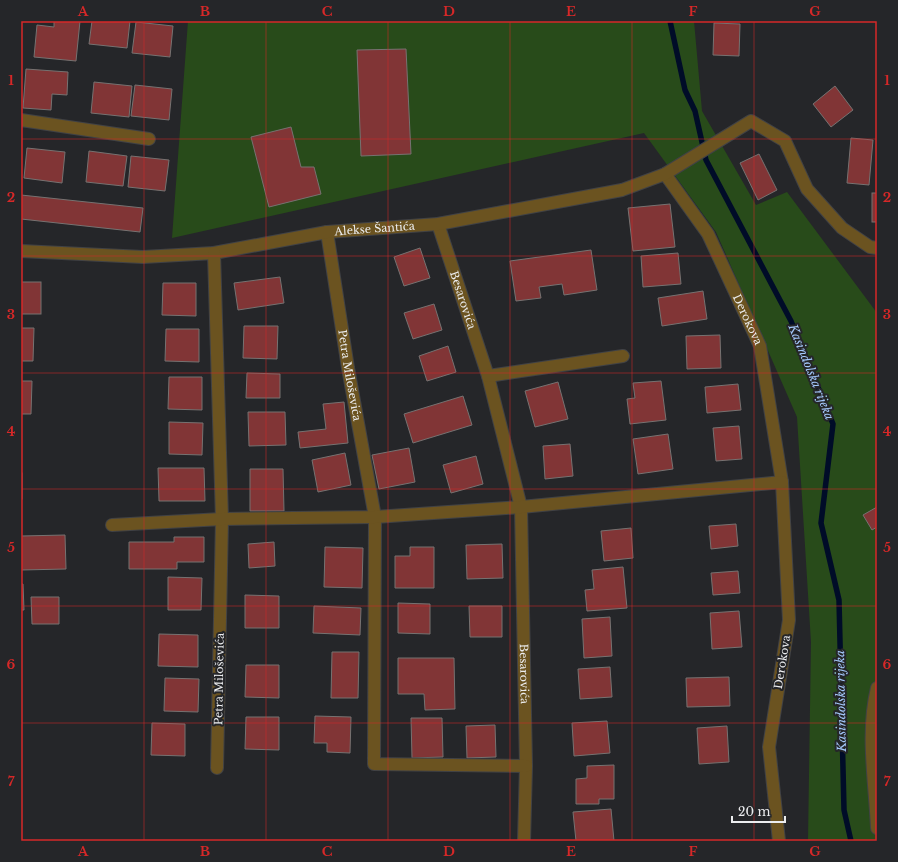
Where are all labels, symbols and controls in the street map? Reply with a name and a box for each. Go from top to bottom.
text: A [77,3,89,20]
text: B [200,3,210,20]
text: C [322,3,333,20]
text: D [443,3,455,20]
text: E [566,3,576,20]
text: F [689,3,698,20]
text: G [809,3,821,20]
text: 1 [8,72,14,89]
text: 1 [884,72,890,89]
text: 2 [7,189,15,206]
text: 2 [883,189,891,206]
street label: Alekse Šantića [333,219,416,239]
street label: Besarovića [447,269,479,332]
street label: Derokova [730,292,766,348]
text: 3 [7,306,15,323]
text: 3 [883,306,891,323]
water label: Kasindolska rijeka [785,321,838,422]
street label: Petra Miloševića [335,329,365,423]
text: 4 [7,423,16,440]
text: 4 [883,423,892,440]
text: 5 [7,539,15,556]
text: 5 [883,539,891,556]
street label: Petra Miloševića [211,632,227,725]
street label: Derokova [771,633,793,690]
street label: Besarovića [517,643,532,705]
water label: Kasindolska rijeka [832,650,849,753]
text: 6 [7,656,16,673]
text: 6 [883,656,892,673]
text: 7 [8,773,15,790]
text: 7 [884,773,891,790]
scale bar [732,798,785,824]
text: 20 m [738,804,770,819]
text: A [77,843,89,860]
text: B [200,843,210,860]
text: C [322,843,333,860]
text: D [443,843,455,860]
text: E [566,843,576,860]
text: F [689,843,698,860]
text: G [809,843,821,860]

